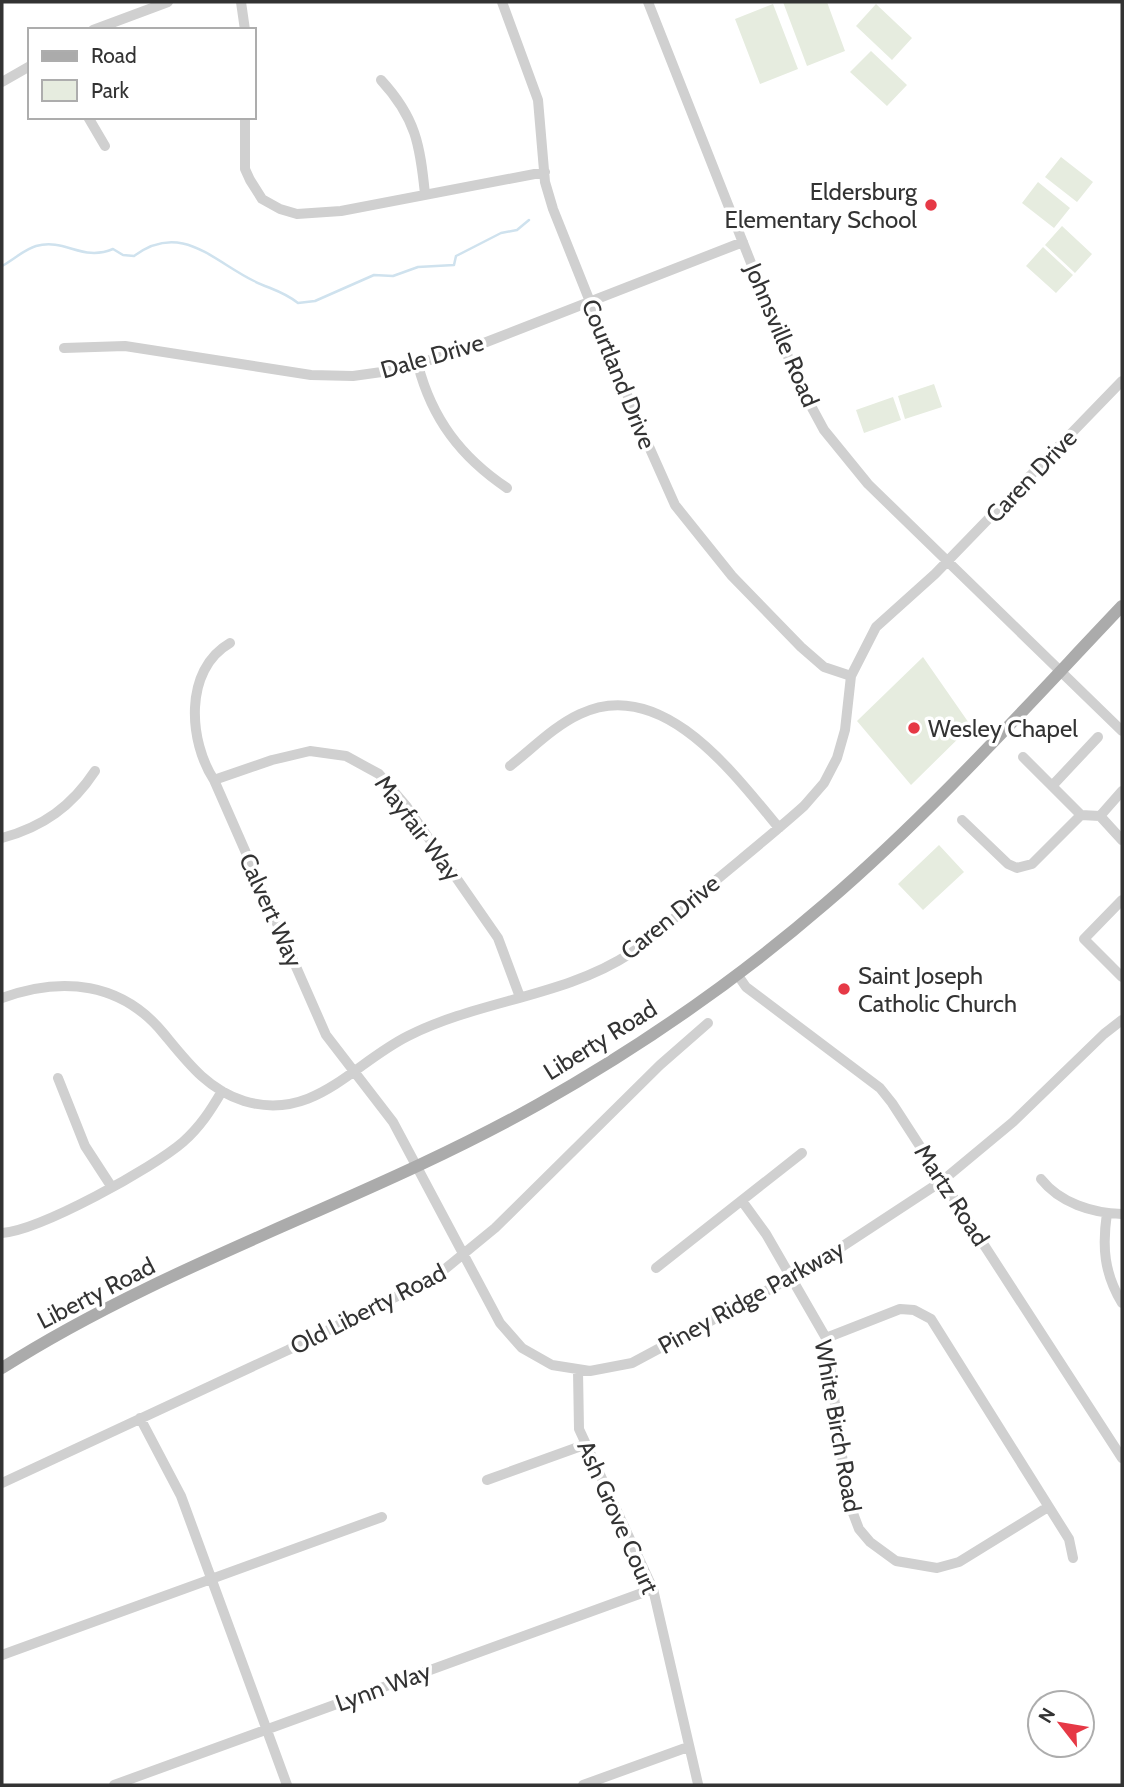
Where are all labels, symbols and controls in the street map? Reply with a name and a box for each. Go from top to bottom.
legend [28,28,256,119]
text: Road [91,43,137,68]
text: Park [91,78,129,103]
place label: Eldersburg Elementary School [725,177,918,234]
marker: Eldersburg Elementary School [923,197,939,213]
street label: Johnsville Road [738,258,825,411]
street label: Courtland Drive [576,295,662,453]
street label: Dale Drive [377,327,487,385]
street label: Caren Drive [979,423,1083,529]
place label: Wesley Chapel [928,714,1078,743]
marker: Wesley Chapel [906,720,922,736]
street label: Mayfair Way [369,769,467,887]
street label: Calvert Way [233,849,309,971]
street label: Caren Drive [615,868,725,966]
place label: Saint Joseph Catholic Church [858,961,1017,1018]
marker: Saint Joseph Catholic Church [836,981,852,997]
street label: Liberty Road [538,994,662,1086]
street label: Martz Road [908,1139,996,1251]
street label: Piney Ridge Parkway [653,1234,849,1360]
street label: Liberty Road [32,1251,160,1335]
street label: Old Liberty Road [285,1257,451,1361]
street label: White Birch Road [809,1338,867,1514]
street label: Ash Grove Court [571,1436,665,1598]
street label: Lynn Way [331,1656,435,1718]
north arrow [1026,1689,1096,1759]
text: N [1034,1704,1060,1727]

